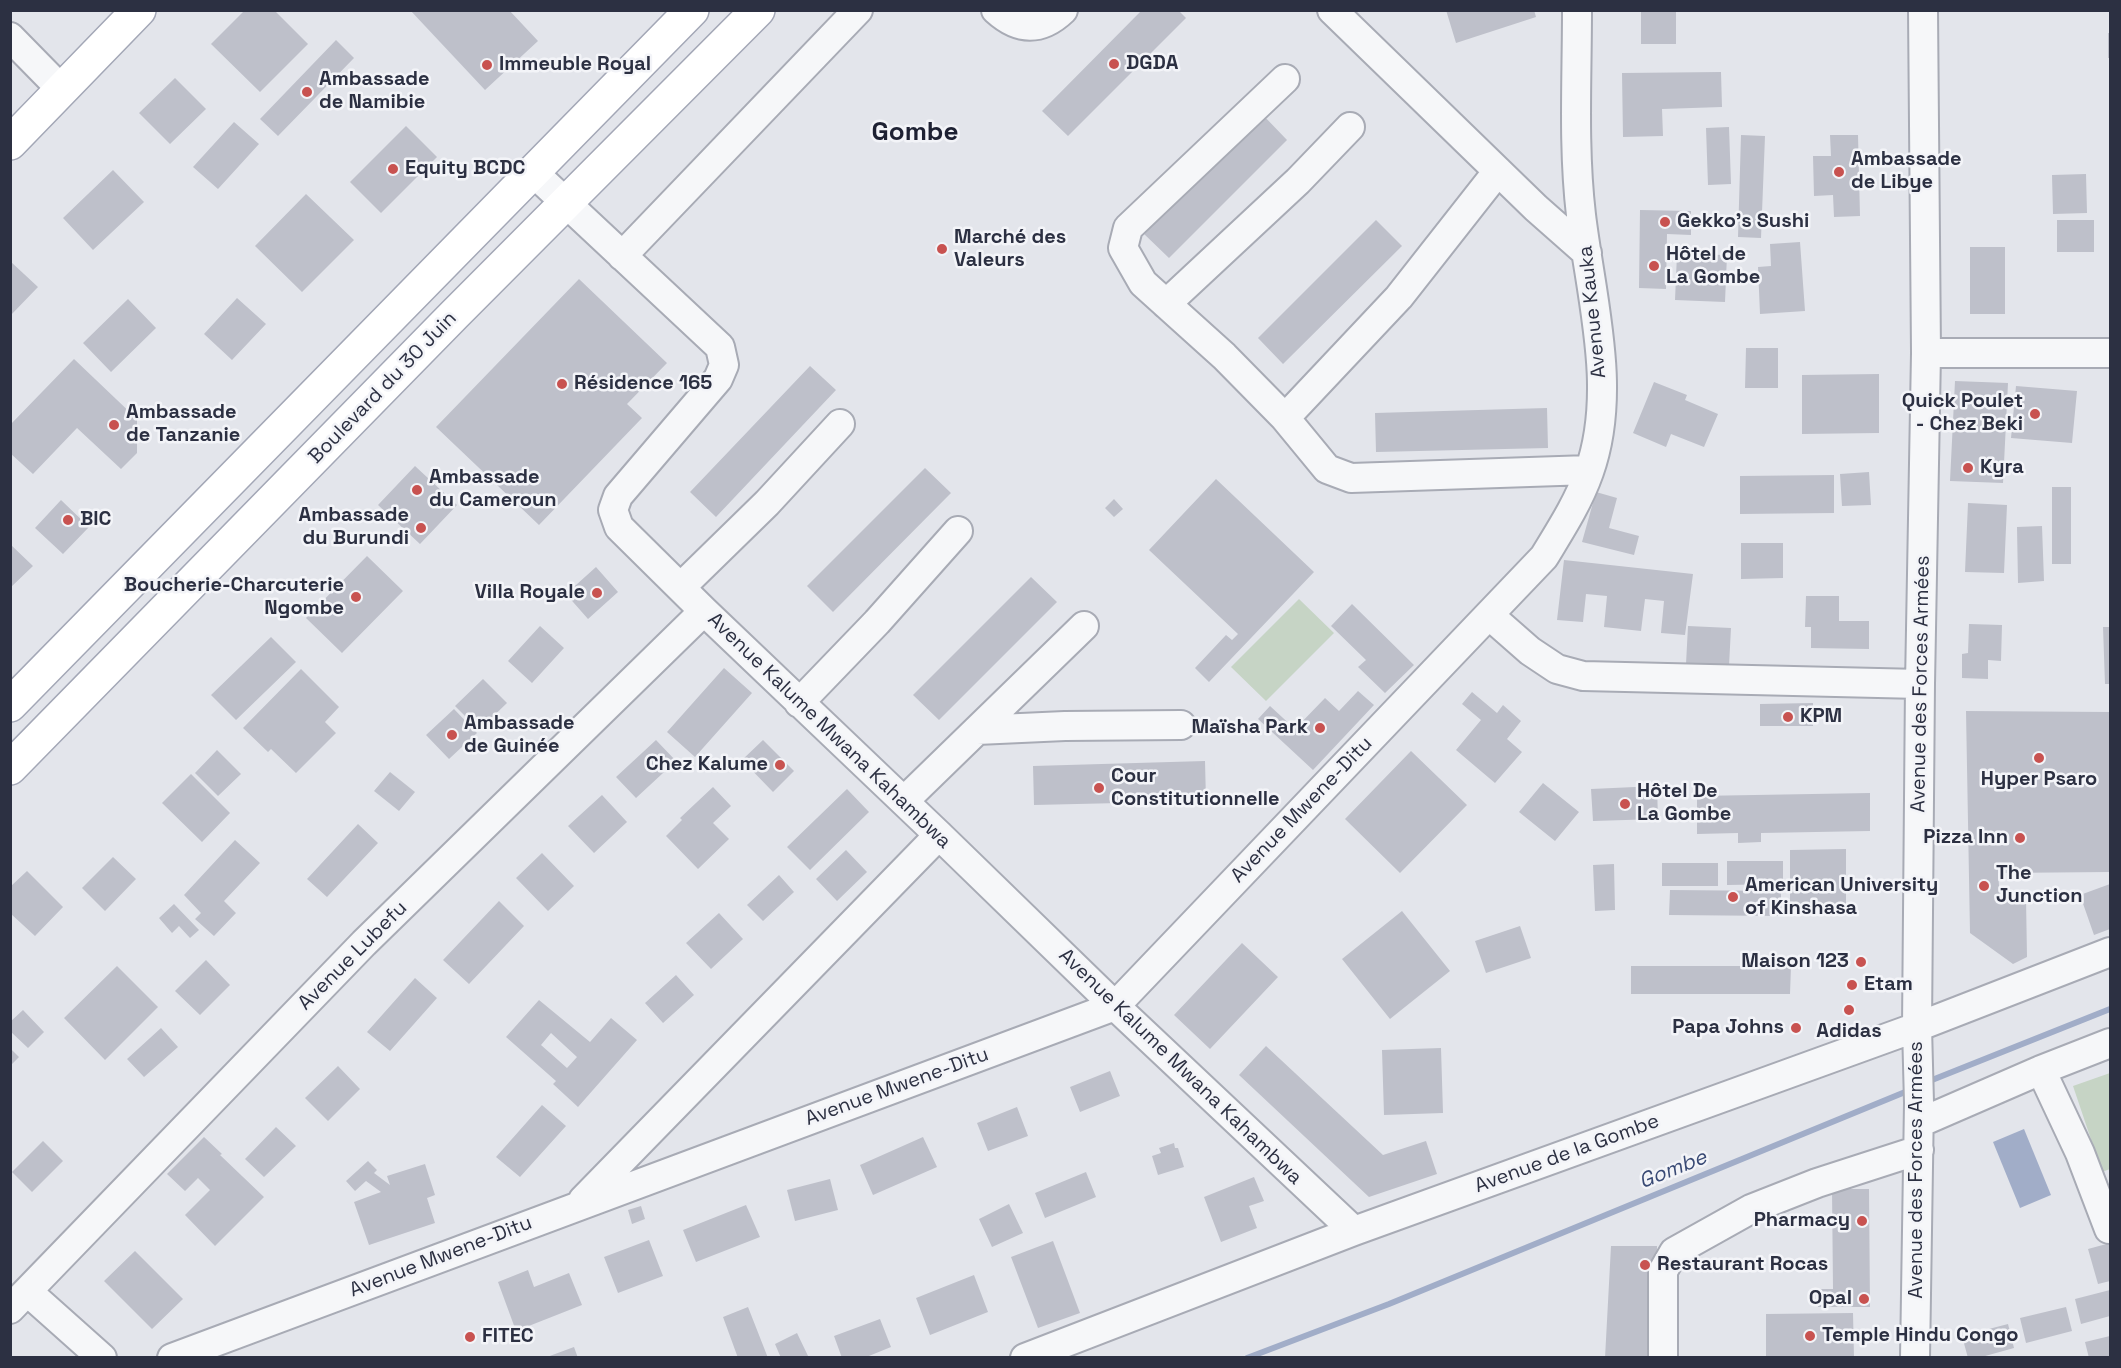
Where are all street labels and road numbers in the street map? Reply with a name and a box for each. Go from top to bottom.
street label: Avenue Kauka [1574,244,1612,380]
street label: Boulevard du 30 Juin [304,307,462,469]
street label: Avenue des Forces Armées [1907,555,1935,813]
street label: Avenue Kalume Mwana Kahambwa [702,608,956,854]
street label: Avenue Mwene-Ditu [1226,732,1378,888]
street label: Avenue Lubefu [294,897,412,1015]
street label: Avenue Kalume Mwana Kahambwa [1053,944,1307,1190]
street label: Avenue des Forces Armées [1905,1041,1929,1299]
street label: Avenue Mwene-Ditu [802,1043,992,1131]
street label: Avenue de la Gombe [1471,1109,1663,1199]
street label: Avenue Mwene-Ditu [346,1211,536,1303]

